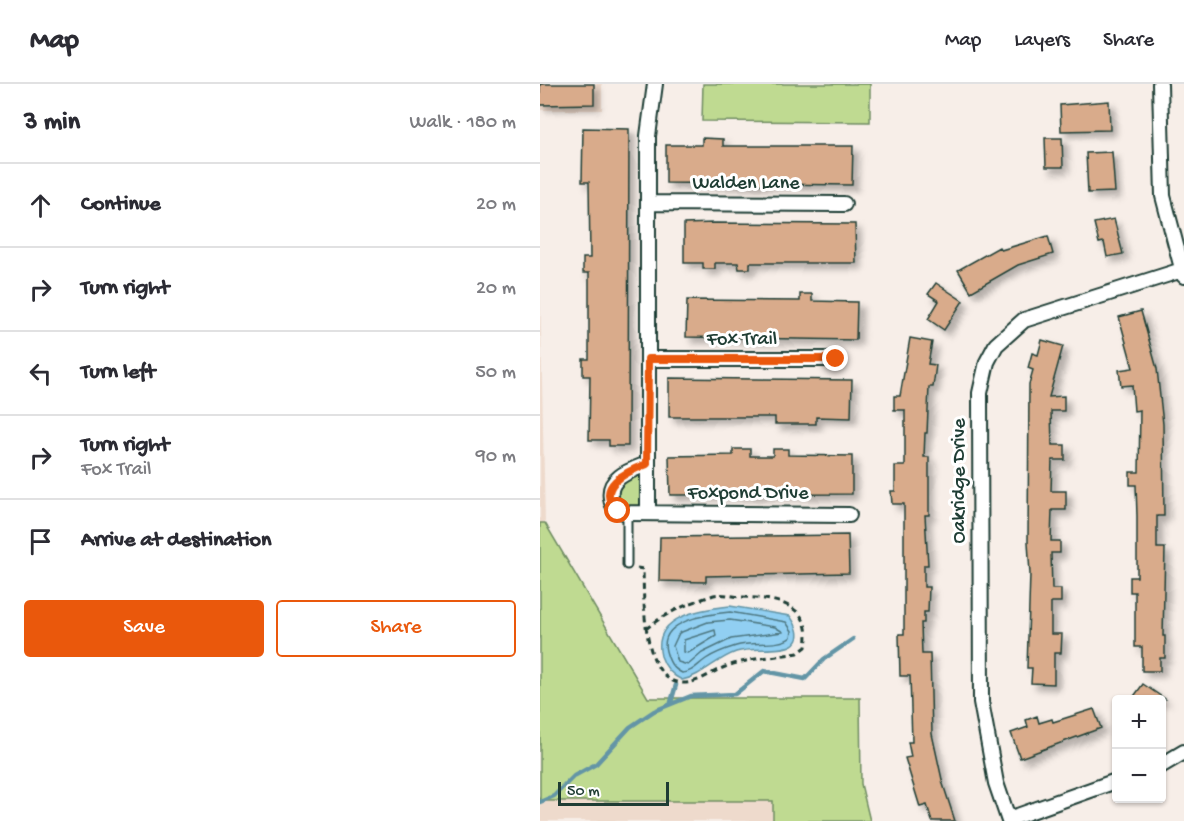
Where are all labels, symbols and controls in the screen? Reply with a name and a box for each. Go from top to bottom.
text: Map [30,25,79,58]
text: Map [945,29,981,54]
text: Layers [1014,29,1070,54]
text: Share [1103,29,1154,54]
text: 3 min [24,108,80,139]
text: Walk · 180 m [409,112,516,135]
street label: Walden Lane [692,173,800,196]
icon: ahead [24,189,57,222]
text: Continue [81,192,161,218]
text: 20 m [476,194,516,217]
icon: right [24,273,57,306]
text: Turn right [81,276,169,302]
text: 20 m [476,278,516,301]
street label: Fox Trail [706,329,777,352]
route end [822,345,848,371]
icon: left [24,357,57,390]
text: Turn left [81,360,155,386]
text: 50 m [475,362,516,385]
street label: Oakridge Drive [949,418,972,544]
text: Turn right [81,433,169,459]
icon: right [24,441,57,474]
text: 90 m [476,446,516,469]
text: Fox Trail [81,459,152,482]
street label: Foxpond Drive [687,483,809,506]
route start [604,497,630,523]
icon: arrive [24,525,57,558]
text: Arrive at destination [81,528,271,554]
button: Save [24,600,264,657]
button: Share [276,600,516,657]
map controls [1112,695,1166,803]
button: + [1112,695,1166,749]
button: − [1112,749,1166,803]
scale bar [558,779,669,806]
text: 50 m [567,783,600,802]

